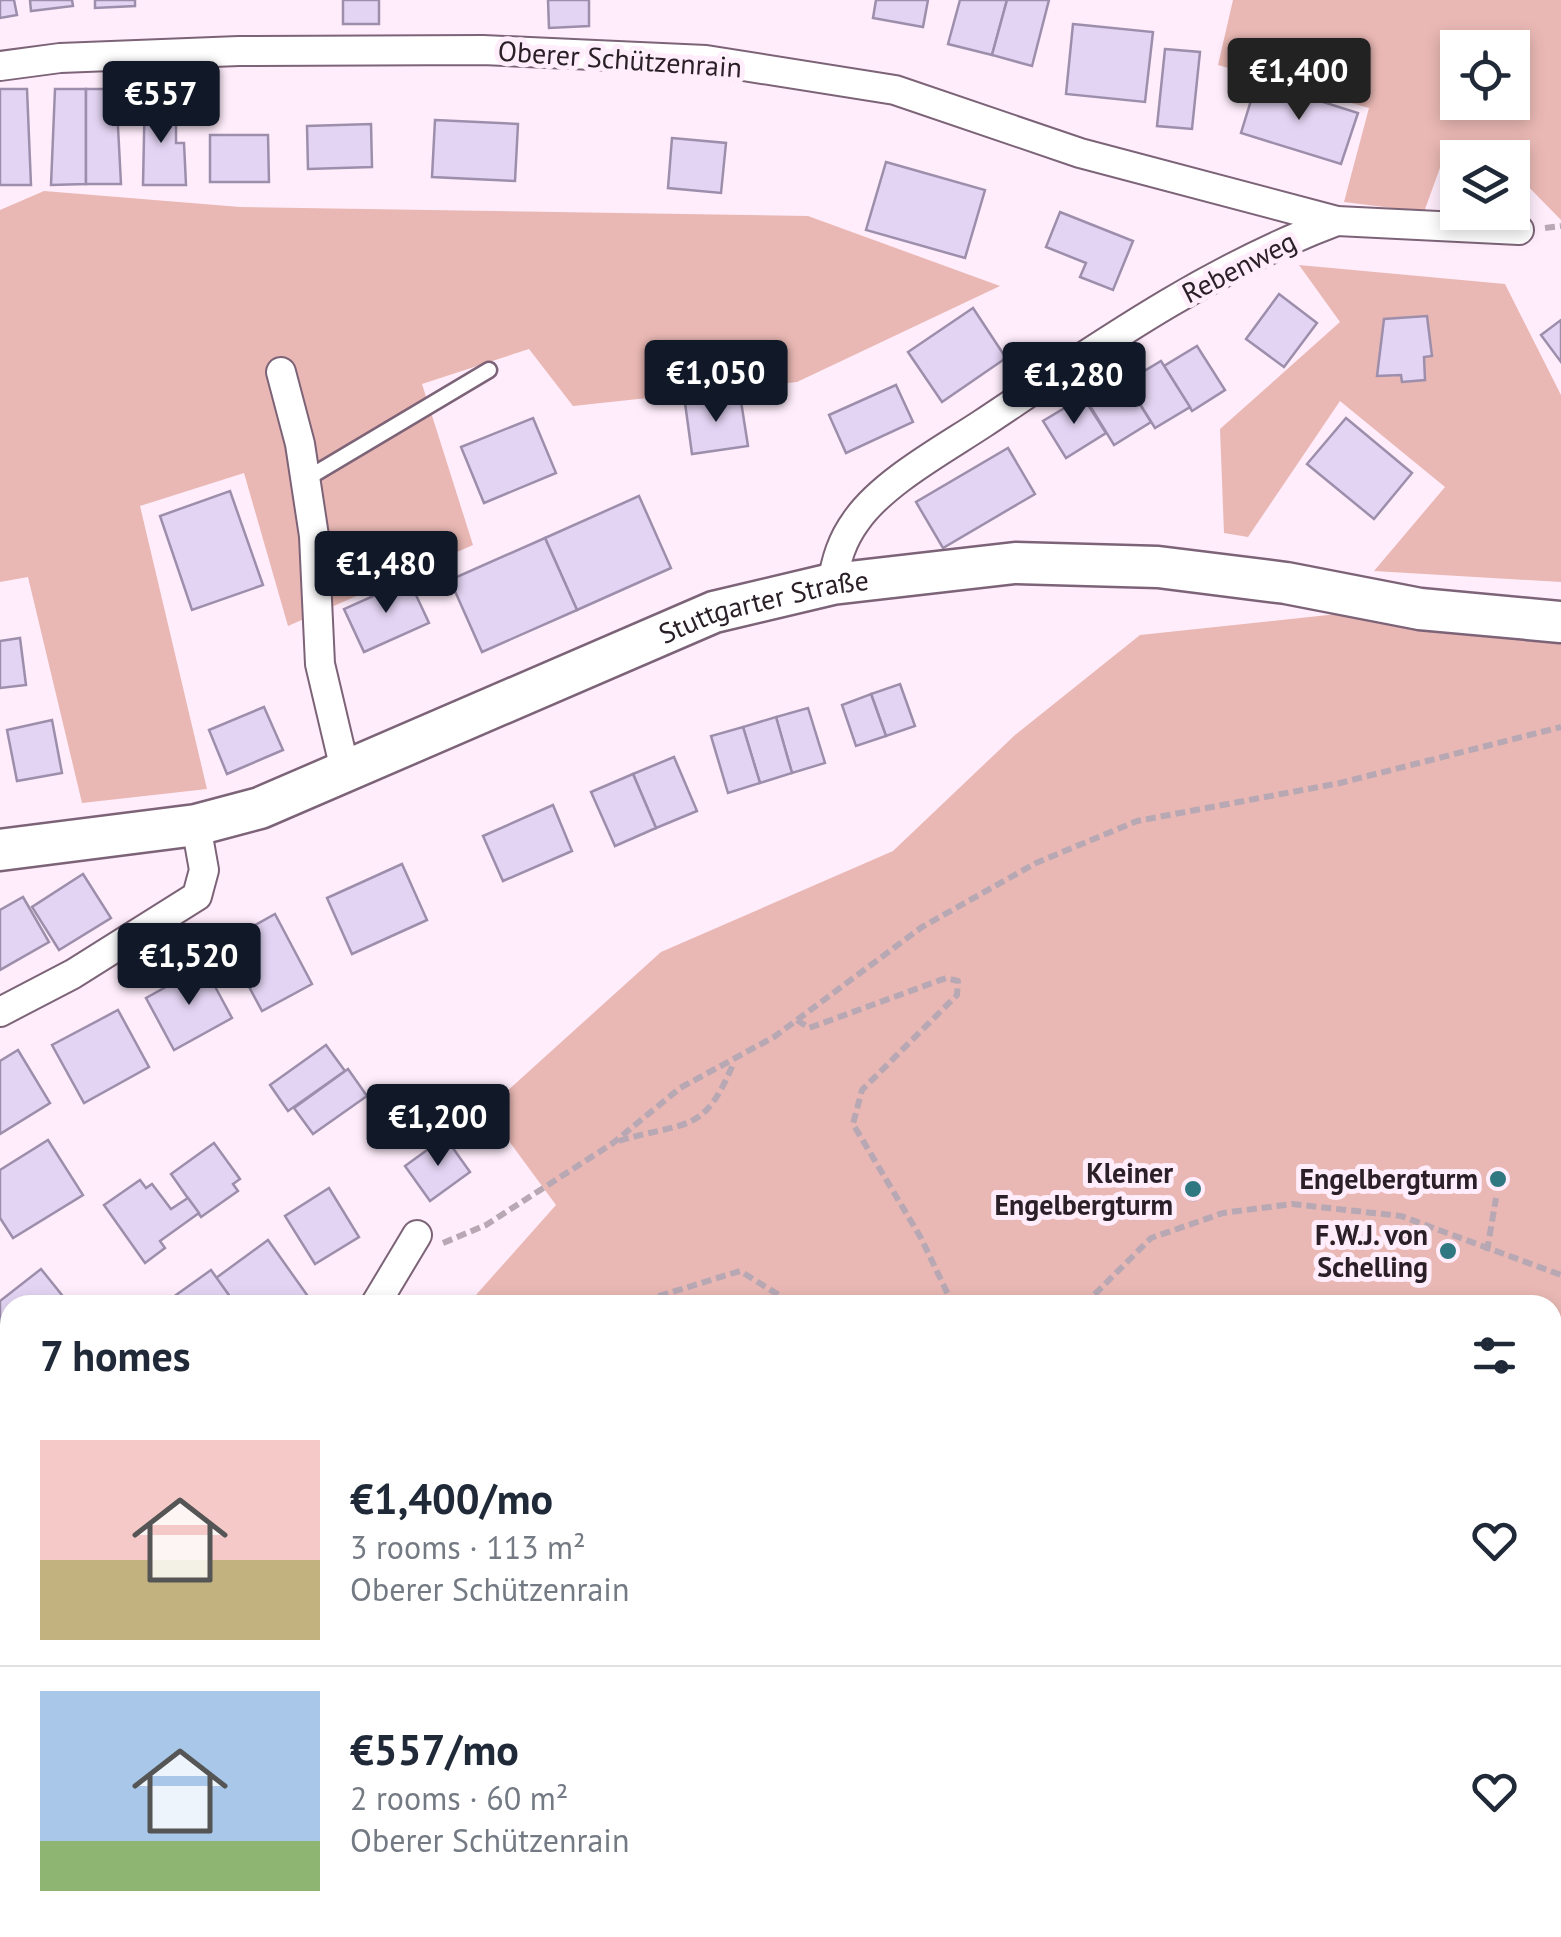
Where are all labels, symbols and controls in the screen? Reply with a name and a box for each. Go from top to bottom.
map controls [1440,30,1530,230]
button: locate [1440,30,1530,120]
street label: Oberer Schützenrain [497,32,743,85]
pin: €1,400 [1218,38,1380,123]
text: €1,400 [1250,49,1348,91]
pin: €557 [102,61,220,146]
text: €557 [125,72,197,114]
button: layers [1440,140,1530,230]
street label: Rebenweg [1175,222,1302,311]
pin: €1,050 [635,340,797,425]
pin: €1,280 [993,342,1155,427]
text: €1,050 [667,351,765,393]
text: €1,280 [1025,353,1123,395]
pin: €1,480 [305,531,467,616]
text: €1,480 [337,542,435,584]
street label: Stuttgarter Straße [653,561,870,652]
pin: €1,520 [108,923,270,1008]
text: €1,520 [140,934,238,976]
pin: €1,200 [357,1084,519,1169]
text: €1,200 [389,1095,487,1137]
place label: Kleiner Engelbergturm [994,1154,1173,1223]
place label: Engelbergturm [1299,1160,1478,1197]
marker: Engelbergturm [1487,1168,1509,1190]
marker: Kleiner Engelbergturm [1182,1178,1204,1200]
place label: F.W.J. von Schelling [1315,1216,1428,1285]
marker: F.W.J. von Schelling [1437,1240,1459,1262]
text: 7 homes [40,1328,191,1383]
icon: filters [1467,1328,1522,1383]
text: €1,400/mo [350,1471,553,1526]
icon: home [120,1480,240,1600]
icon: heart [1467,1513,1522,1568]
text: 3 rooms · 113 m² [350,1526,586,1568]
text: Oberer Schützenrain [350,1568,629,1610]
text: €557/mo [350,1722,519,1777]
icon: home [120,1731,240,1851]
icon: heart [1467,1764,1522,1819]
text: 2 rooms · 60 m² [350,1777,568,1819]
text: Oberer Schützenrain [350,1819,629,1861]

